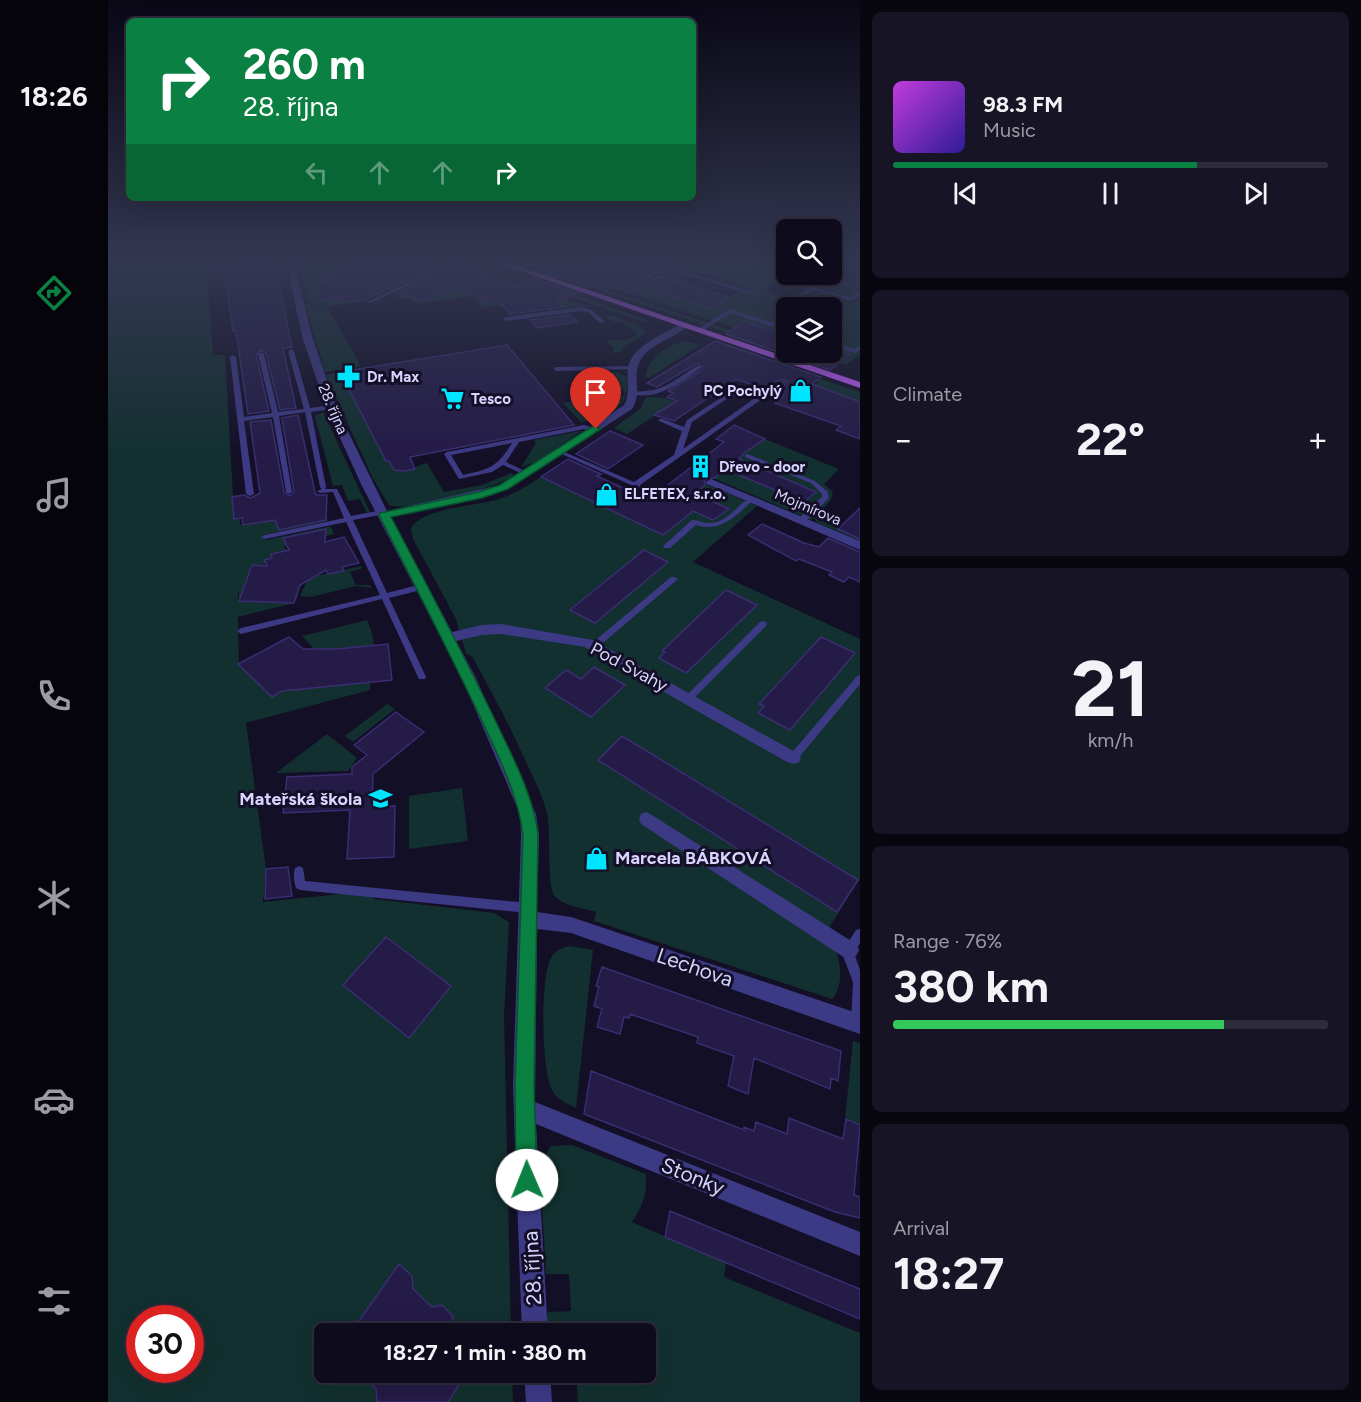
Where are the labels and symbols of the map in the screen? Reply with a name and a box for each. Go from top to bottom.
pharmacy icon: Dr. Max [336,364,362,390]
pin [570,367,621,429]
place label: Dr. Max [367,368,419,386]
shop icon: PC Pochylý [787,378,813,404]
street label: 28. října [314,381,352,437]
place label: PC Pochylý [703,382,782,400]
supermarket icon: Tesco [440,386,466,412]
place label: Tesco [471,390,511,408]
building icon: Dřevo - door [688,454,714,480]
place label: Dřevo - door [719,458,806,476]
shop icon: ELFETEX, s.r.o. [593,481,619,507]
place label: ELFETEX, s.r.o. [624,485,726,503]
street label: Mojmírova [772,485,844,529]
street label: Pod Svahy [587,637,672,697]
school or university icon: Mateřská škola [367,786,393,812]
place label: Mateřská škola [239,788,362,810]
shop icon: Marcela BÁBKOVÁ [584,845,610,871]
place label: Marcela BÁBKOVÁ [615,847,772,869]
street label: Lechova [654,942,736,992]
position arrow [495,1148,559,1212]
street label: Stonky [658,1152,728,1200]
street label: 28. října [518,1230,546,1306]
speed limit sign: 30 [126,1305,204,1383]

